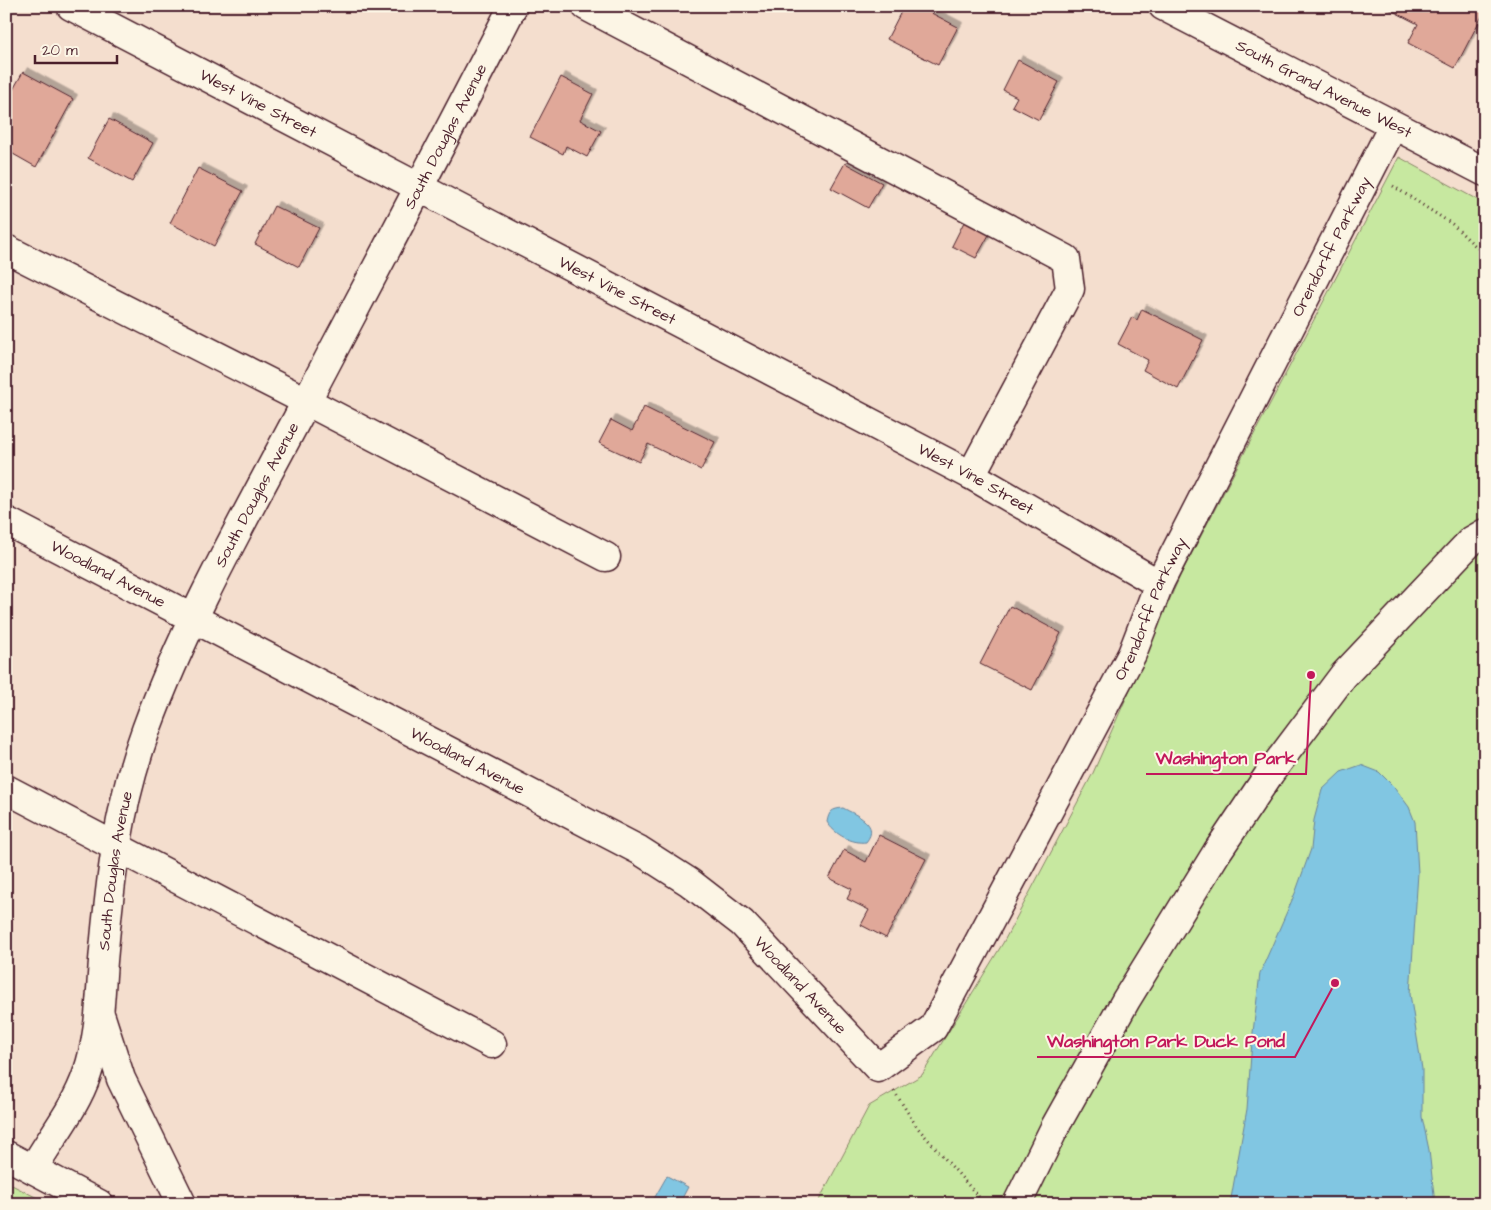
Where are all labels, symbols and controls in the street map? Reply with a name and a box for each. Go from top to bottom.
scale bar [35,32,118,64]
street label: South Grand Avenue West [1232,34,1416,144]
text: 20 m [42,40,78,61]
street label: South Douglas Avenue [399,60,493,213]
street label: West Vine Street [196,64,321,143]
street label: Orendorff Parkway [1286,173,1377,321]
street label: West Vine Street [555,251,680,331]
street label: South Douglas Avenue [209,418,304,571]
street label: West Vine Street [914,438,1038,520]
street label: Orendorff Parkway [1109,533,1193,684]
street label: Woodland Avenue [47,535,170,613]
street label: Woodland Avenue [406,722,529,800]
callout: Washington Park [1146,741,1306,774]
text: Washington Park [1155,746,1297,772]
street label: South Douglas Avenue [93,789,138,951]
street label: Woodland Avenue [749,932,852,1039]
callout: Washington Park Duck Pond [1037,1024,1295,1057]
text: Washington Park Duck Pond [1046,1029,1286,1055]

